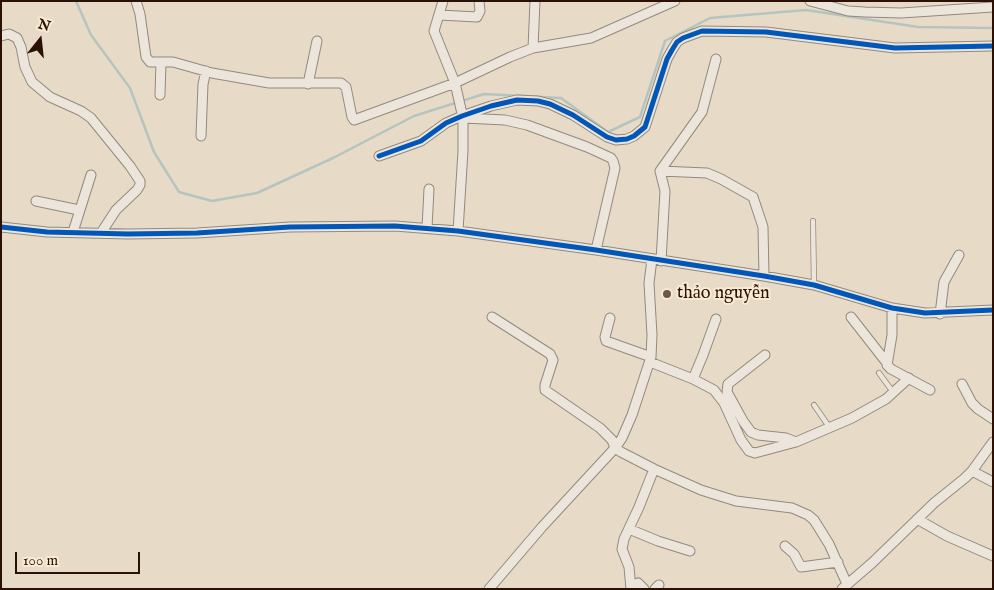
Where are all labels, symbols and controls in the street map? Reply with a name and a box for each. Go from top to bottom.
north arrow [15,15,65,65]
text: N [36,15,52,36]
place label: thảo nguyễn [677,283,770,305]
marker: thảo nguyễn [661,288,673,300]
scale bar [18,542,142,574]
text: 100 m [23,551,58,570]

